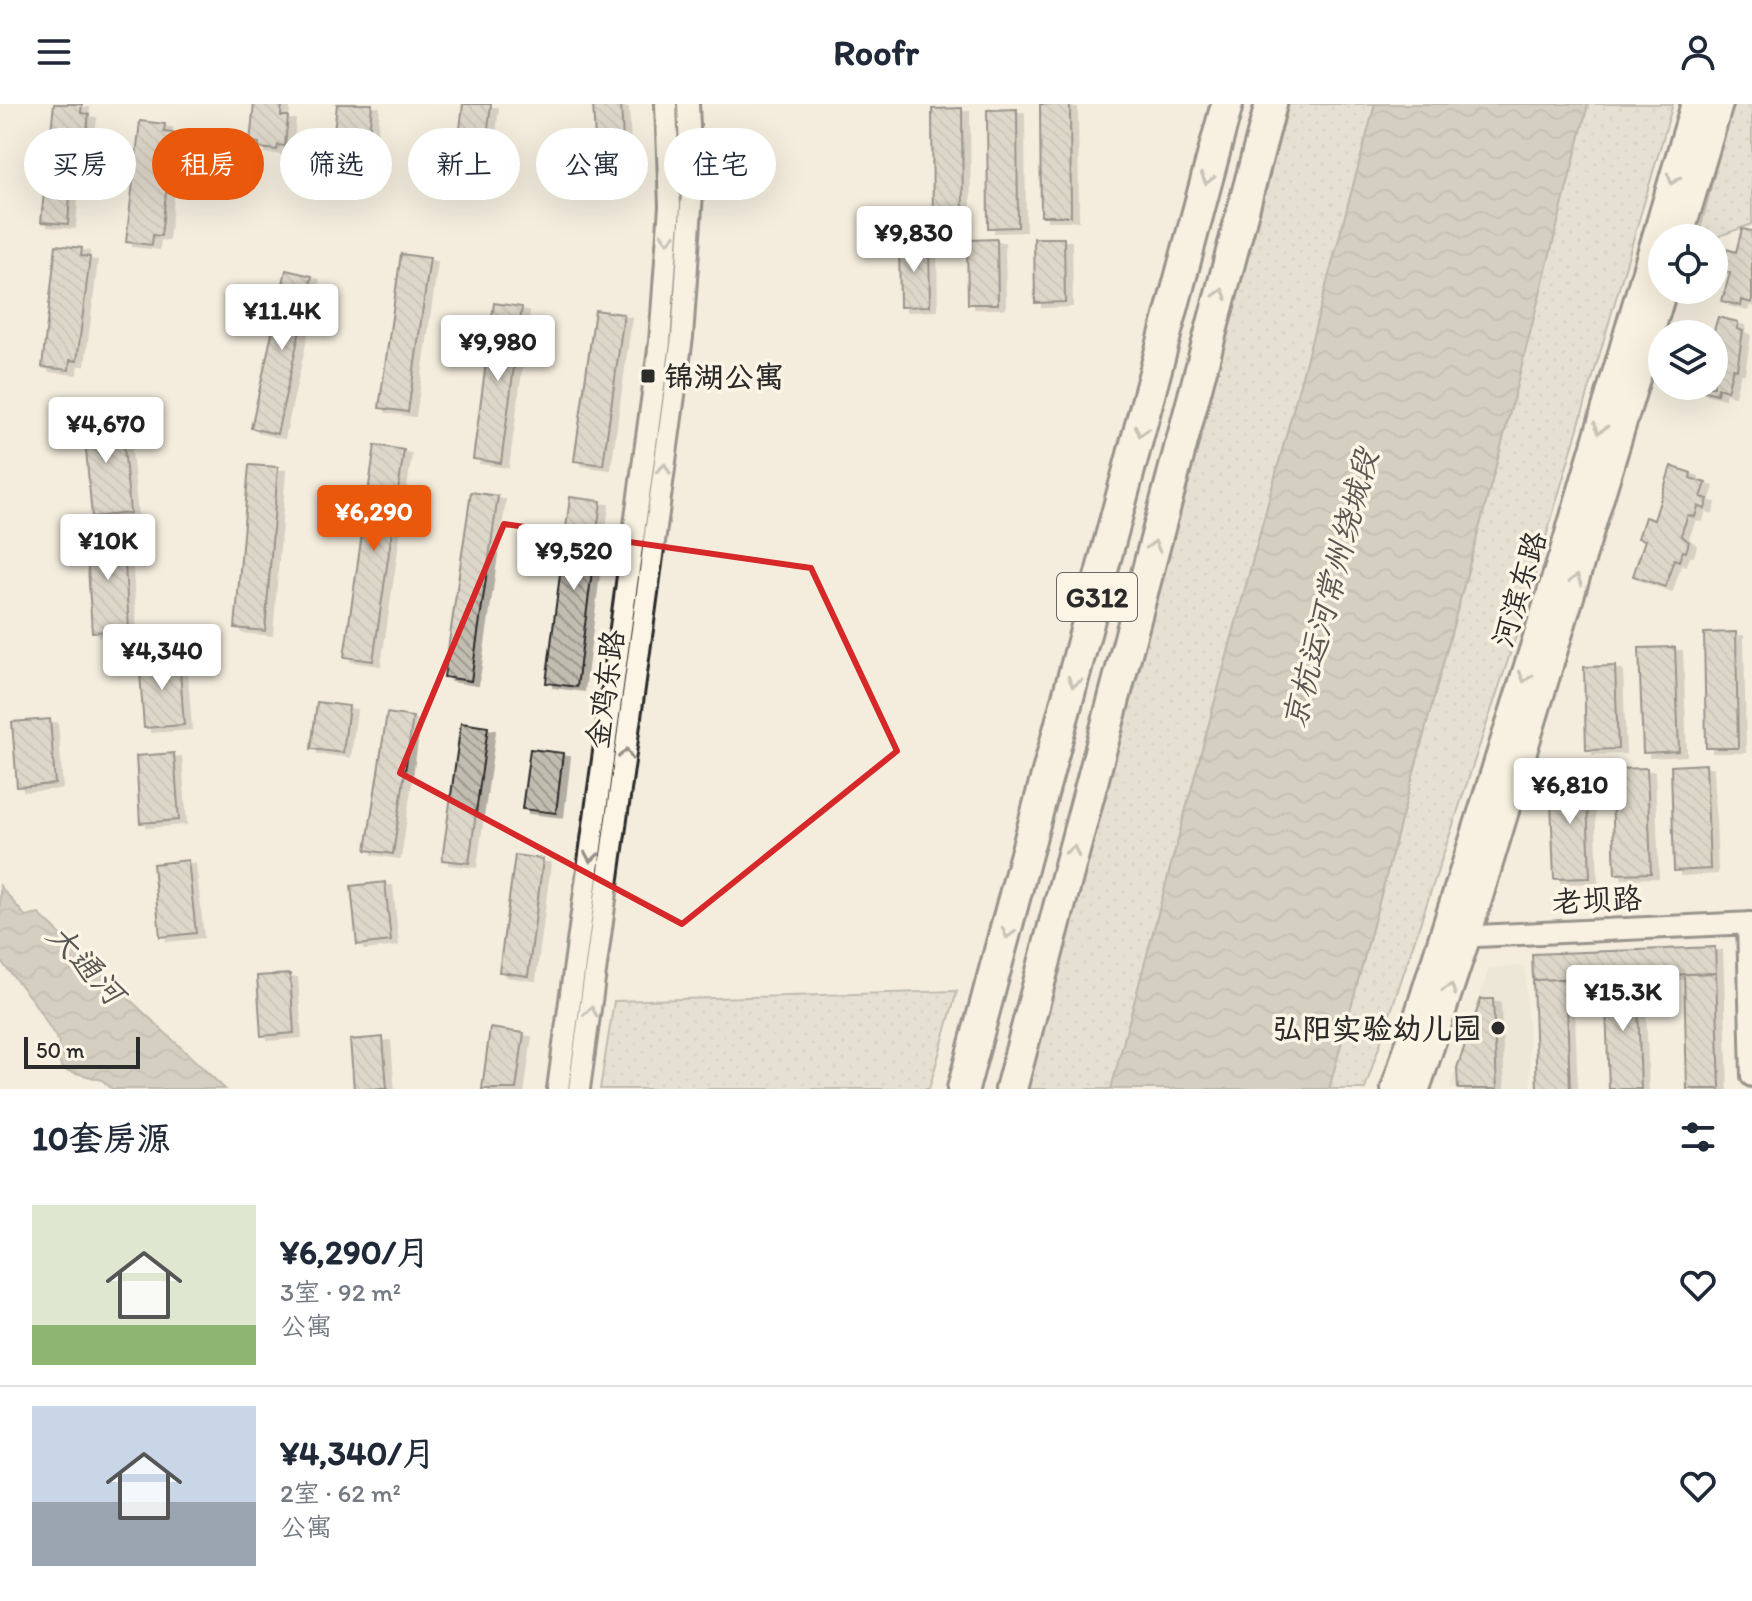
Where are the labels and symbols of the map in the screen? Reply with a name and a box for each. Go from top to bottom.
one-way arrow [1666,171,1682,185]
one-way arrow [1200,172,1217,186]
pin: ¥9,830 [849,206,979,274]
one-way arrow [660,232,677,245]
pin: ¥11.4K [217,284,347,352]
one-way arrow [1211,288,1228,302]
pin: ¥9,980 [433,315,563,383]
place label: 锦湖公寓 [664,358,784,395]
marker: 锦湖公寓 [639,367,657,385]
pin: ¥4,670 [41,397,171,465]
one-way arrow [1593,421,1609,435]
one-way arrow [1133,423,1150,437]
water label: 京杭运河常州绕城段 [1274,442,1386,733]
one-way arrow [656,462,673,475]
pin: ¥6,290 [309,485,439,553]
pin: ¥10K [61,514,155,582]
pin: ¥9,520 [509,524,639,592]
street label: 河滨东路 [1484,526,1554,652]
one-way arrow [1145,539,1162,553]
road number: G312 [1057,573,1137,621]
one-way arrow [1567,573,1583,587]
pin: ¥4,340 [97,624,227,692]
street label: 金鸡东路 [578,627,632,751]
one-way arrow [1518,670,1534,684]
one-way arrow [1067,675,1084,689]
one-way arrow [617,747,634,761]
pin: ¥6,810 [1505,758,1635,826]
one-way arrow [1064,845,1081,859]
one-way arrow [583,850,600,864]
street label: 老坝路 [1551,879,1643,921]
water label: 大通河 [39,916,136,1016]
one-way arrow [1000,926,1017,940]
pin: ¥15.3K [1558,965,1688,1033]
one-way arrow [1440,982,1456,996]
one-way arrow [581,1005,598,1019]
place label: 弘阳实验幼儿园 [1272,1010,1482,1047]
marker: 弘阳实验幼儿园 [1489,1019,1507,1037]
scale bar [24,1033,140,1069]

